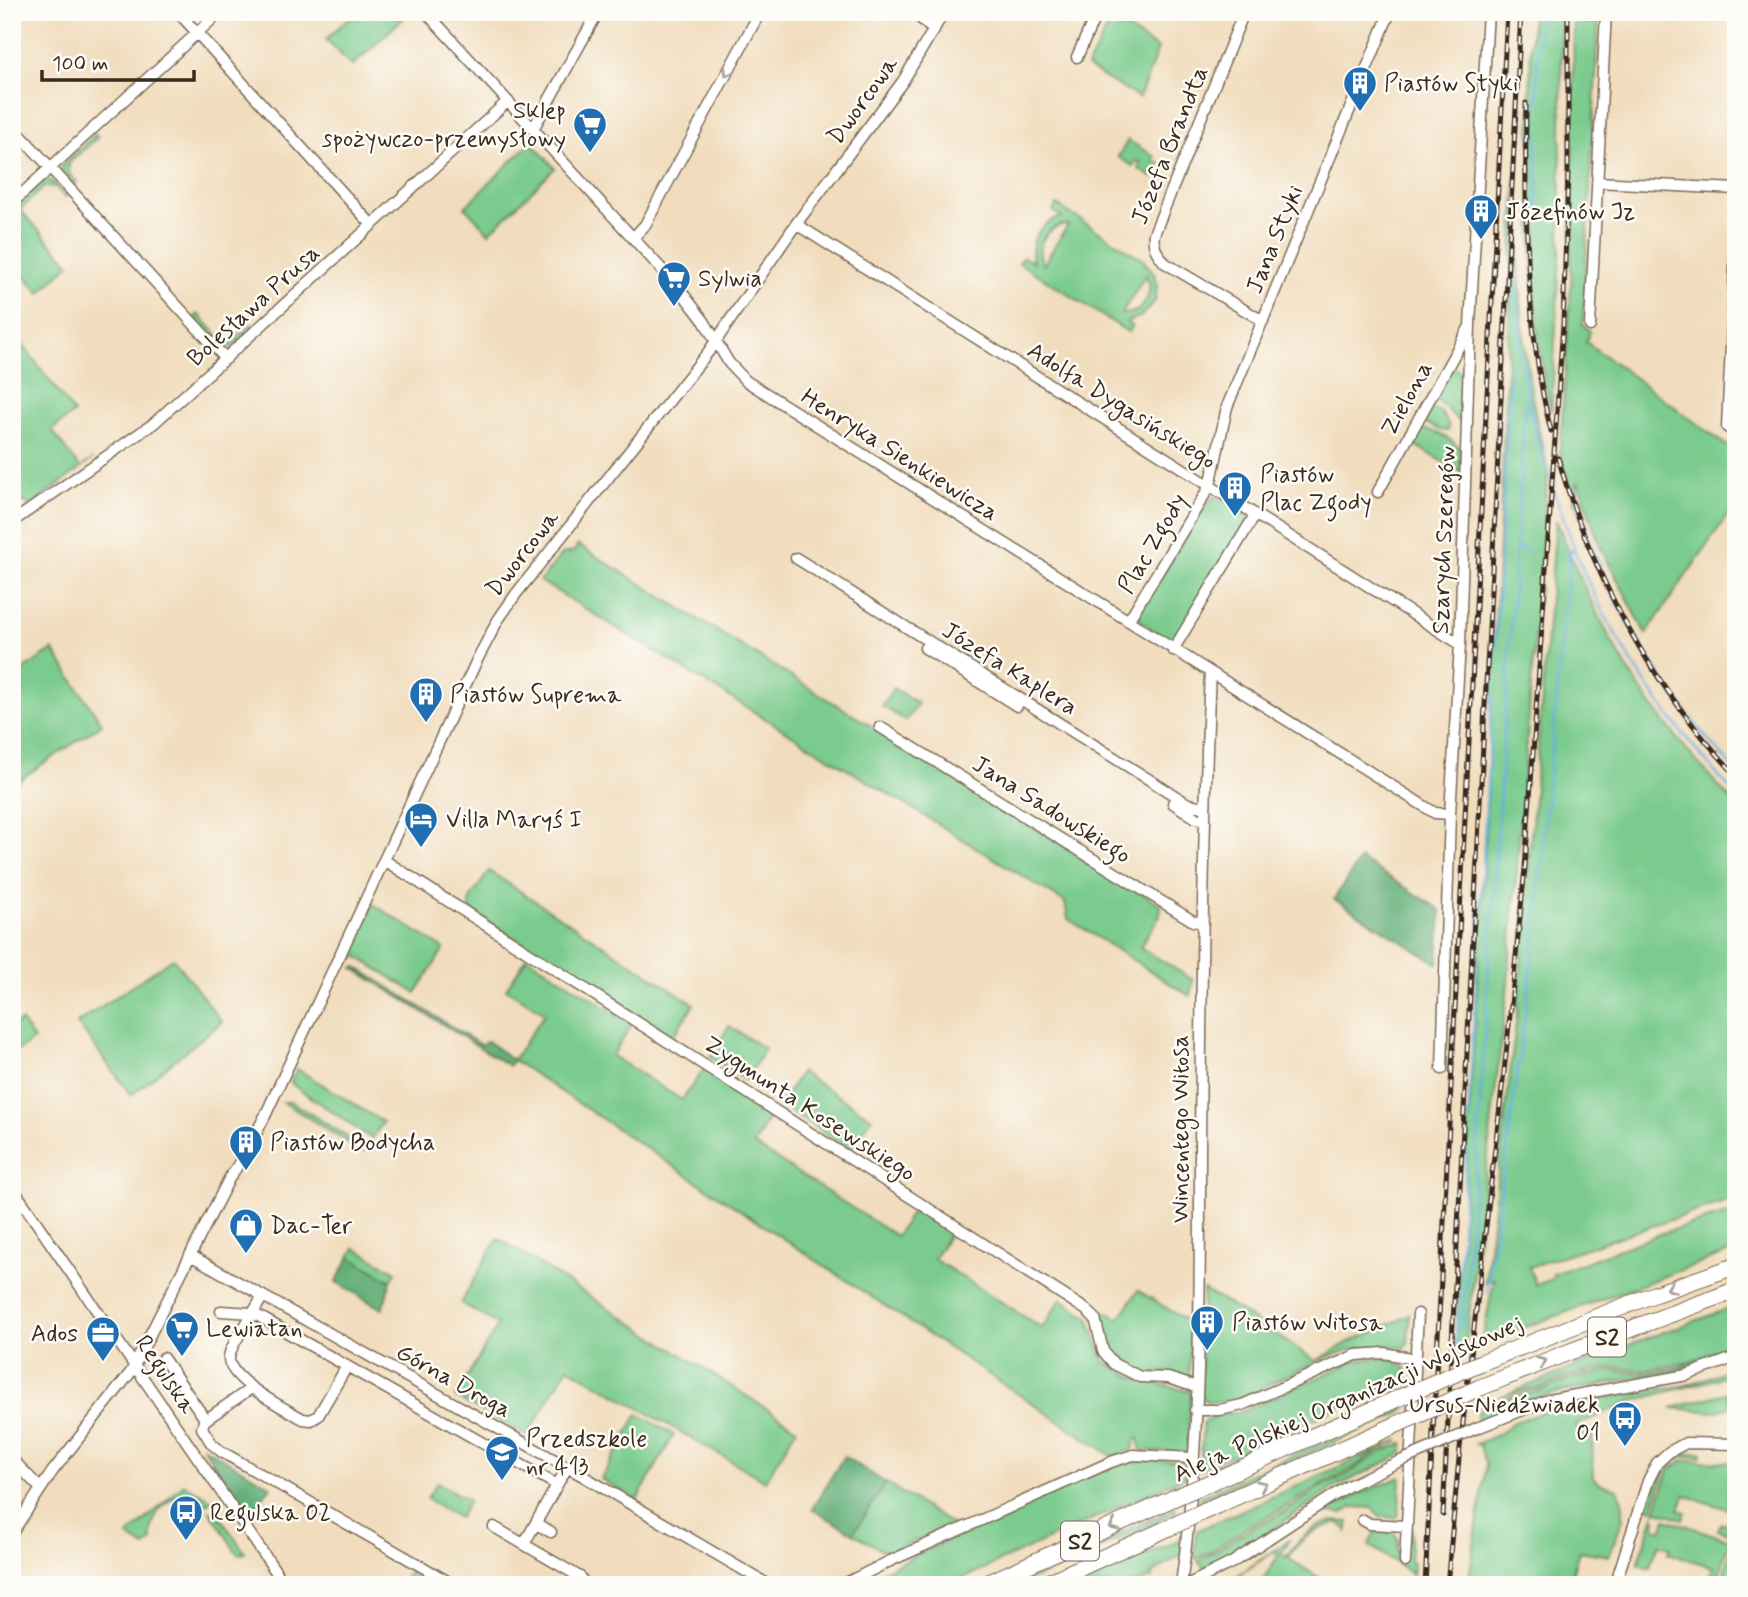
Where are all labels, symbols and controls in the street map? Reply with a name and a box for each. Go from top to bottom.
scale bar [42,38,194,82]
text: 100 m [52,50,108,78]
street label: Dworcowa [821,50,906,151]
street label: Józefa Brandta [1125,62,1216,229]
building icon: Piastów Styki [1341,64,1379,113]
one-way arrow [723,65,736,78]
place label: Piastów Styki [1384,69,1518,100]
place label: Sklep spożywczo-przemysłowy [322,96,566,155]
supermarket icon: Sklep spożywczo-przemysłowy [571,105,609,154]
street label: Jana Styki [1240,181,1311,298]
building icon: Józefinów Jz [1462,192,1500,241]
place label: Józefinów Jz [1506,197,1635,228]
street label: Bolesława Prusa [181,238,327,374]
supermarket icon: Sylwia [655,259,693,308]
place label: Sylwia [698,264,762,295]
street label: Adolfa Dygasińskiego [1020,336,1221,479]
street label: Zielona [1374,356,1440,441]
street label: Henryka Sienkiewicza [795,382,1004,529]
street label: Szarych Szeregów [1426,445,1463,635]
place label: Piastów Plac Zgody [1260,460,1372,522]
building icon: Piastów Plac Zgody [1216,469,1254,518]
street label: Plac Zgody [1111,488,1198,601]
street label: Dworcowa [480,504,567,604]
street label: Józefa Kaplera [936,615,1083,723]
building icon: Piastów Suprema [407,675,445,724]
place label: Piastów Suprema [450,680,622,711]
street label: Jana Sadowskiego [964,749,1136,874]
hotel icon: Villa Maryś I [402,800,440,849]
place label: Villa Maryś I [446,805,582,836]
street label: Zygmunta Kosewskiego [696,1029,921,1191]
street label: Wincentego Witosa [1166,1035,1199,1223]
building icon: Piastów Bodycha [227,1123,265,1172]
place label: Piastów Bodycha [270,1128,435,1159]
shop icon: Dac-Ter [227,1206,265,1255]
place label: Dac-Ter [270,1211,352,1242]
one-way arrow [1666,1280,1678,1294]
building icon: Piastów Witosa [1188,1303,1226,1352]
street label: Aleja Polskiej Organizacji Wojskowej [1169,1308,1529,1492]
place label: Piastów Witosa [1232,1308,1383,1339]
supermarket icon: Lewiatan [163,1309,201,1358]
office icon: Ados [84,1314,122,1363]
place label: Lewiatan [206,1314,303,1345]
road number: S2 [1588,1318,1626,1356]
place label: Ados [31,1319,78,1350]
street label: Regulska [125,1329,203,1422]
street label: Górna Droga [390,1337,516,1426]
one-way arrow [1536,1357,1548,1371]
place label: Ursus-Niedźwiadek 01 [1409,1390,1600,1449]
bus stop icon: Ursus-Niedźwiadek 01 [1606,1399,1644,1448]
place label: Przedszkole nr 413 [526,1424,647,1483]
school or university icon: Przedszkole nr 413 [483,1433,521,1482]
one-way arrow [1255,1479,1267,1493]
bus stop icon: Regulska 02 [167,1493,205,1542]
place label: Regulska 02 [210,1498,331,1532]
one-way arrow [1109,1517,1121,1531]
road number: S2 [1061,1522,1099,1560]

